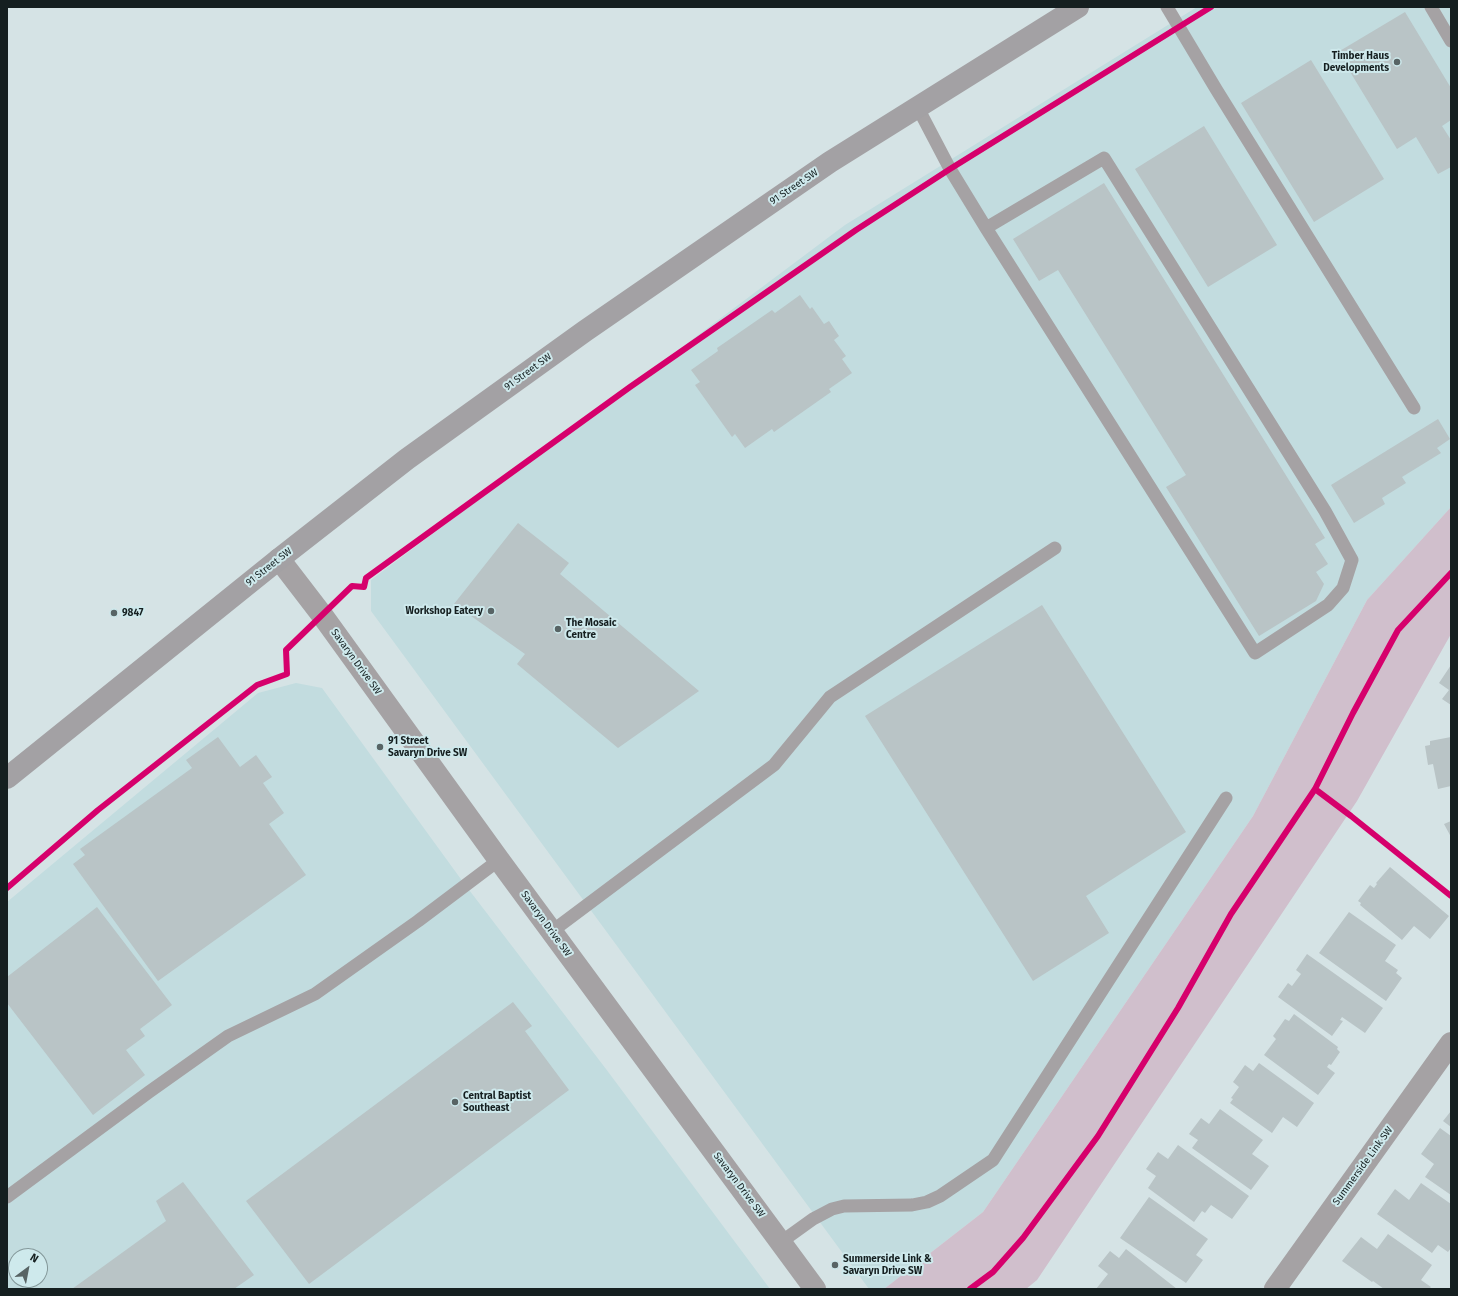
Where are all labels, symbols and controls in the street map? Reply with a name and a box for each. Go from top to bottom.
place label: Timber Haus Developments [1323,50,1389,74]
marker: Timber Haus Developments [1392,57,1402,67]
street label: 91 Street SW [768,167,820,207]
street label: 91 Street SW [502,351,554,393]
street label: 91 Street SW [243,545,295,589]
place label: Workshop Eatery [406,605,483,617]
marker: Workshop Eatery [486,606,496,616]
place label: 9847 [122,607,143,619]
marker: 9847 [109,608,119,618]
place label: The Mosaic Centre [566,617,617,640]
marker: The Mosaic Centre [553,624,563,634]
street label: Savaryn Drive SW [328,627,384,697]
place label: 91 Street Savaryn Drive SW [388,735,467,758]
marker: 91 Street Savaryn Drive SW [375,742,385,752]
street label: Savaryn Drive SW [518,889,574,959]
place label: Central Baptist Southeast [463,1090,531,1114]
marker: Central Baptist Southeast [450,1097,460,1107]
street label: Summerside Link SW [1330,1124,1396,1208]
street label: Savaryn Drive SW [711,1150,767,1220]
north arrow [8,1248,48,1288]
text: N [28,1251,41,1266]
place label: Summerside Link & Savaryn Drive SW [843,1253,931,1276]
marker: Summerside Link & Savaryn Drive SW [830,1260,840,1270]

